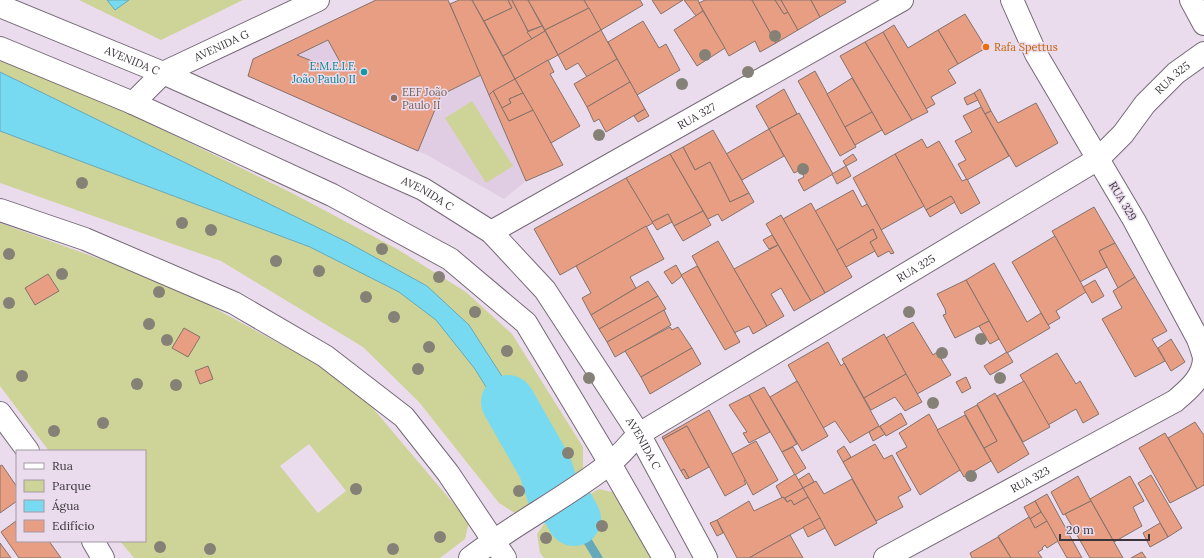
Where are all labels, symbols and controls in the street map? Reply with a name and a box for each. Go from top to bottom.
street label: AVENIDA G [191,26,252,65]
place label: Rafa Spettus [994,40,1058,54]
street label: AVENIDA C [102,42,162,78]
marker: Rafa Spettus [981,42,991,52]
street label: RUA 325 [1152,58,1193,97]
place label: E.M.E.I.F. João Paulo II [291,59,356,86]
marker: E.M.E.I.F. João Paulo II [359,67,369,77]
place label: EEF João Paulo II [402,85,447,112]
marker: EEF João Paulo II [389,93,399,103]
street label: RUA 327 [675,100,718,132]
street label: AVENIDA C [398,173,457,214]
street label: RUA 329 [1106,179,1140,223]
street label: RUA 325 [894,251,938,285]
street label: AVENIDA C [622,414,664,472]
legend [16,450,146,542]
text: Rua [52,458,73,473]
street label: RUA 323 [1008,463,1052,496]
text: Parque [52,478,92,493]
text: Água [51,498,80,513]
scale bar [1060,516,1149,542]
text: Edifício [52,518,95,533]
text: 20 m [1066,522,1094,537]

